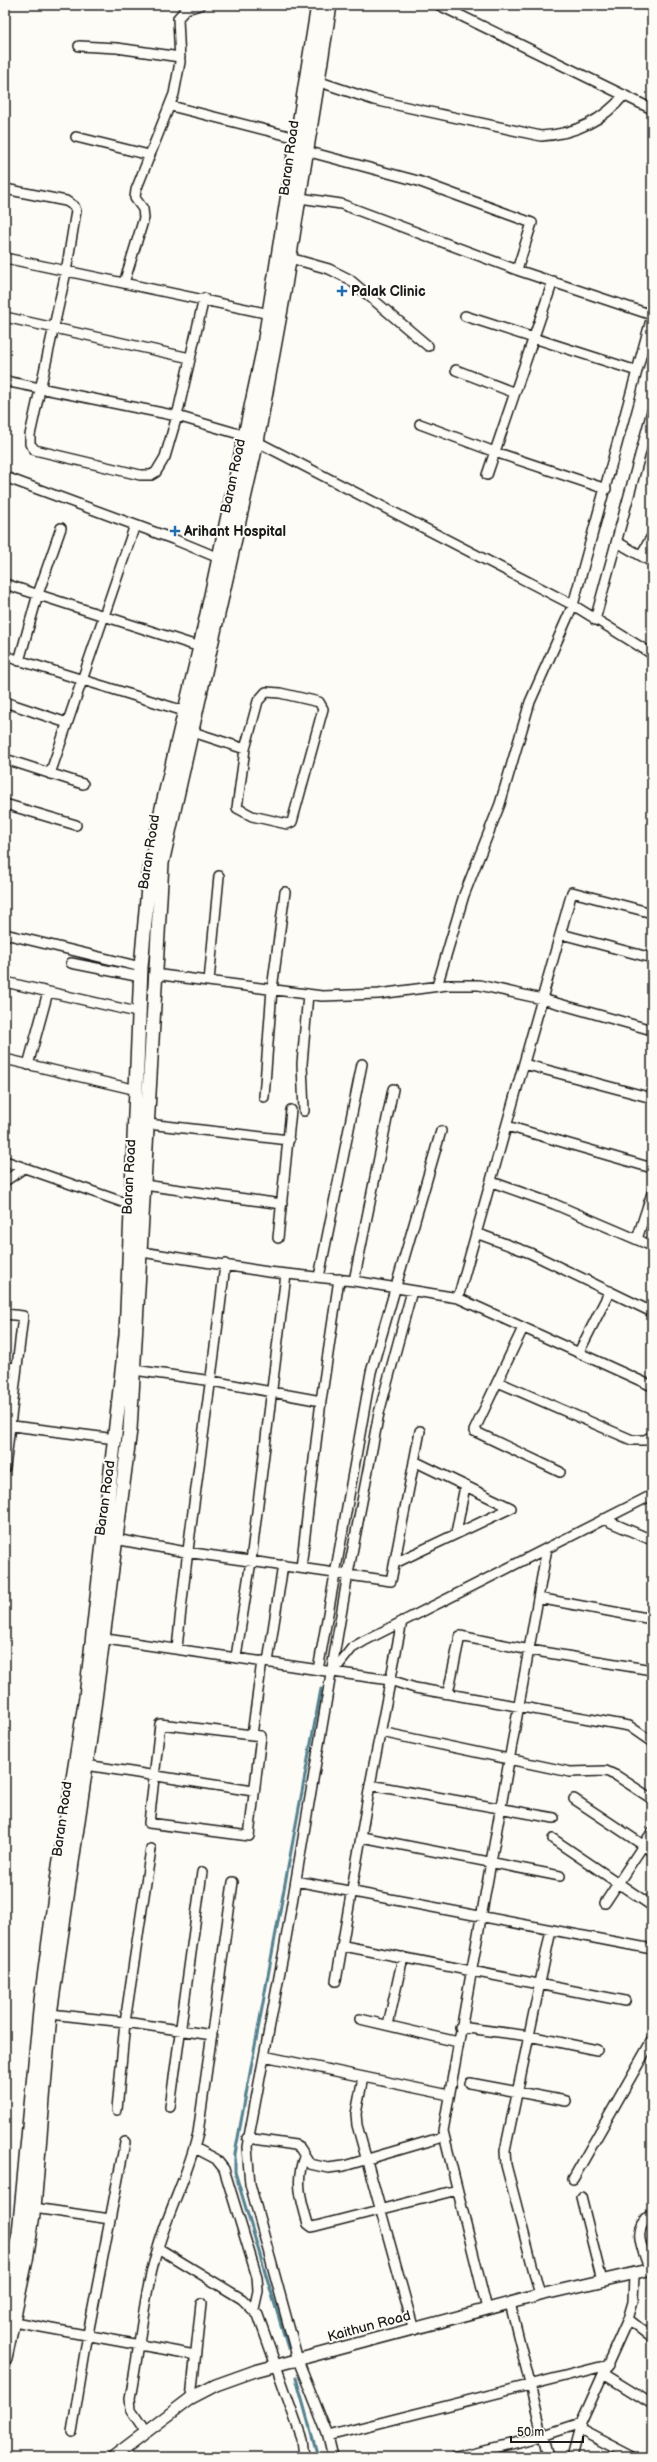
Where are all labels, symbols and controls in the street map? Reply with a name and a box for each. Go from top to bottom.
street label: Baran Road [275,119,303,197]
place label: Palak Clinic [351,283,426,300]
marker: Palak Clinic [336,285,348,297]
street label: Baran Road [217,437,249,515]
place label: Arihant Hospital [183,523,286,540]
marker: Arihant Hospital [169,525,181,537]
street label: Baran Road [135,813,163,891]
street label: Baran Road [119,1139,139,1215]
street label: Baran Road [91,1459,119,1537]
street label: Baran Road [48,1780,76,1858]
street label: Kaithun Road [326,2307,412,2345]
scale bar [511,2418,583,2444]
text: 50 m [517,2425,544,2440]

